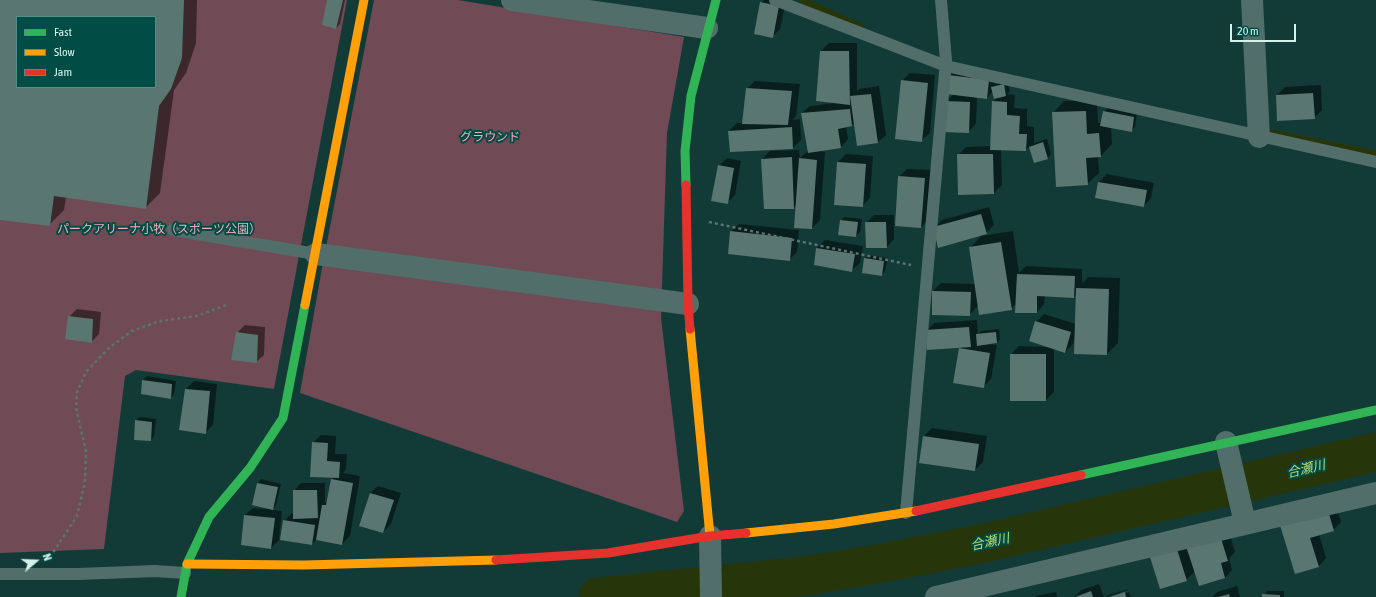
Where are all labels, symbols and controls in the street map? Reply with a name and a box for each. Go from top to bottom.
legend [16,16,156,88]
scale bar [1232,16,1298,42]
text: 20 m [1237,24,1259,38]
text: Fast [54,25,72,39]
text: Slow [54,45,75,59]
text: Jam [54,65,72,79]
park label: グラウンド [460,130,520,144]
park label: パークアリーナ小牧（スポーツ公園） [57,222,261,236]
water label: 合瀬川 [1285,457,1327,481]
water label: 合瀬川 [969,530,1011,554]
north arrow [16,541,56,581]
text: N [41,552,54,562]

